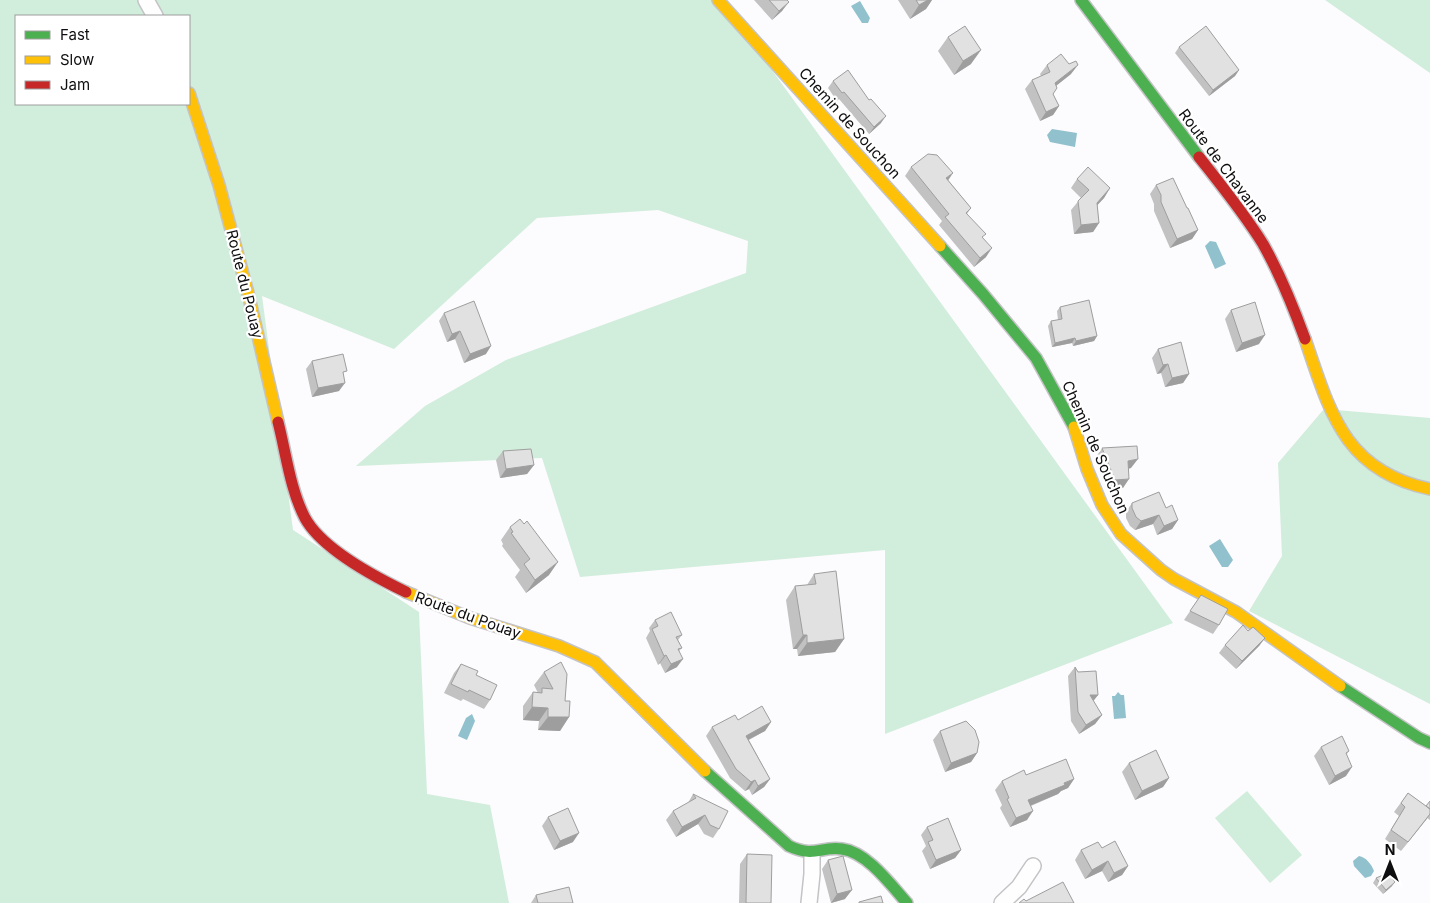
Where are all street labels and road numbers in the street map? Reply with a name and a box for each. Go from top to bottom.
street label: Chemin de Souchon [795,63,905,183]
street label: Route de Chavanne [1175,105,1273,227]
street label: Route du Pouay [222,228,268,341]
street label: Chemin de Souchon [1058,378,1134,516]
street label: Route du Pouay [412,587,524,643]

